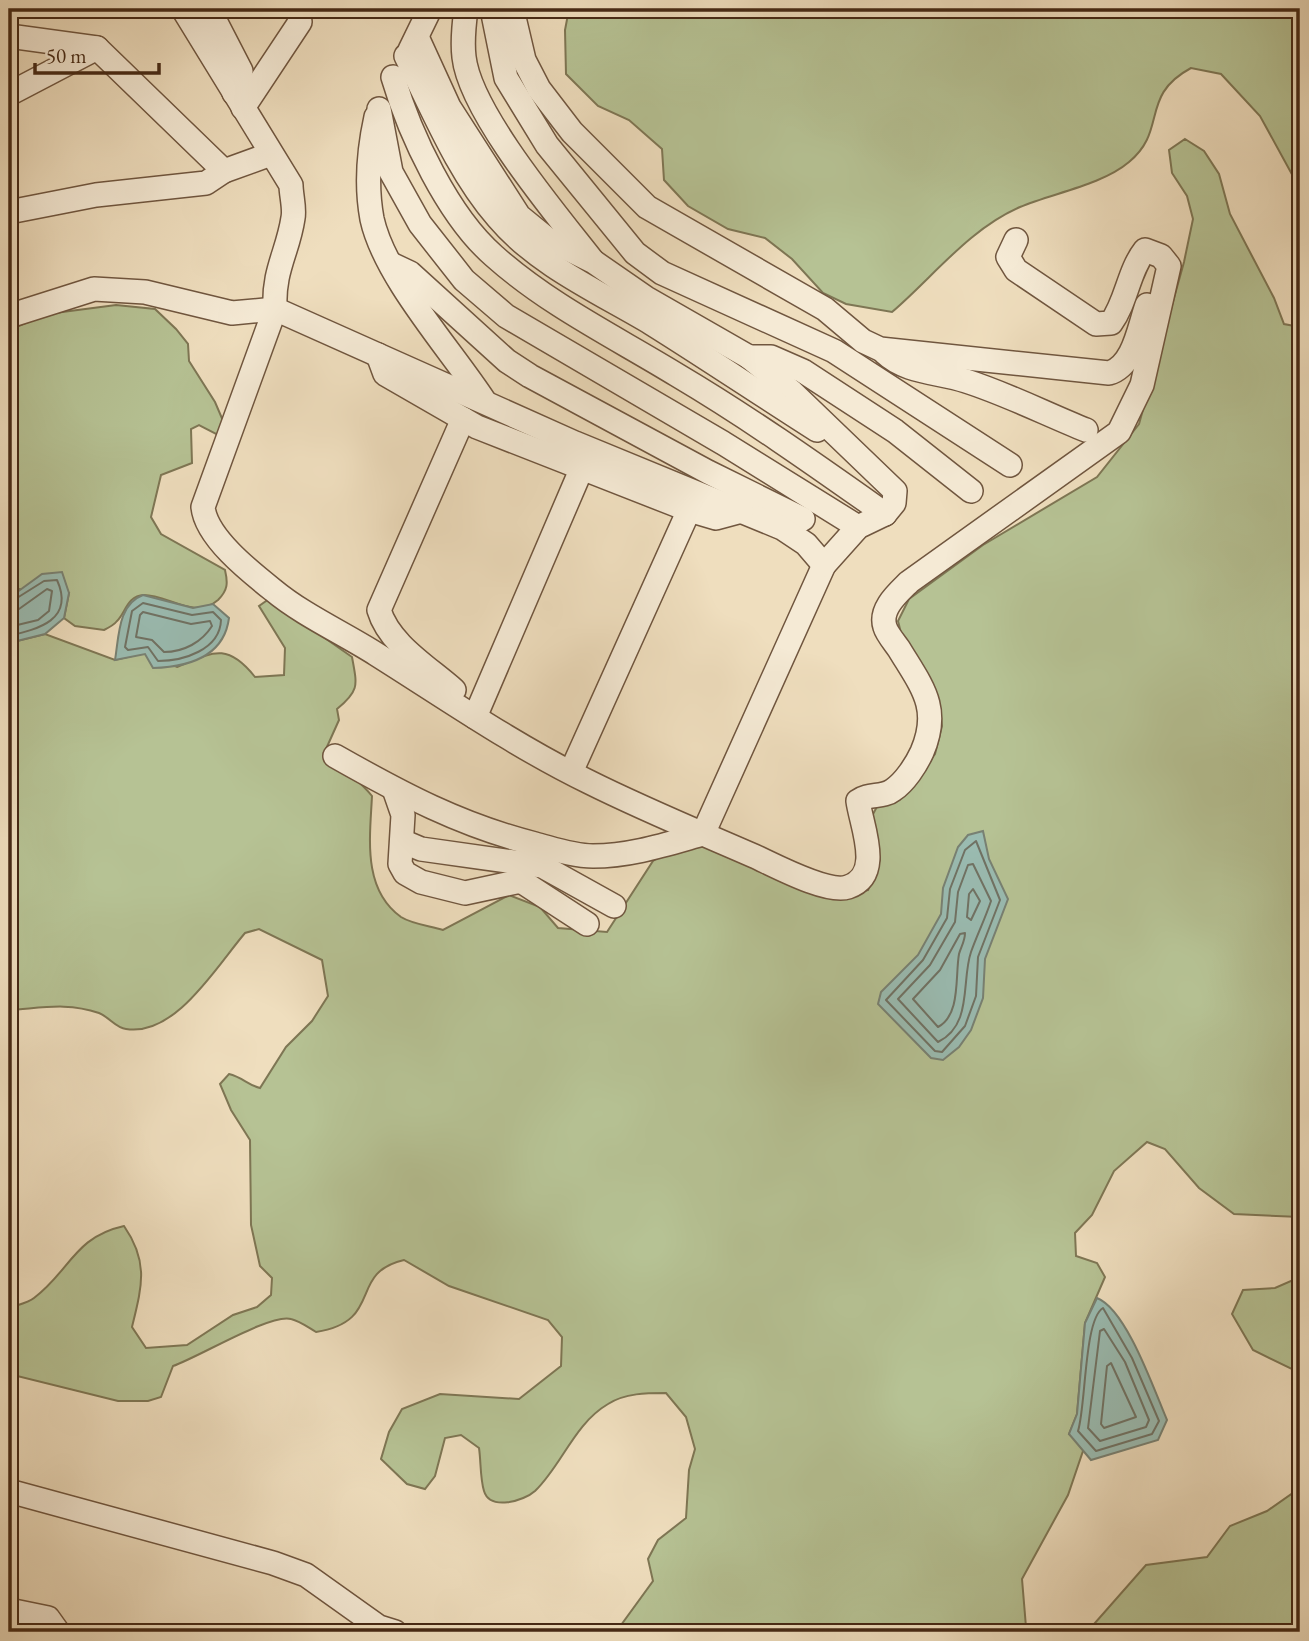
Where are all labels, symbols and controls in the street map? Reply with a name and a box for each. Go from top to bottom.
scale bar [35,32,159,76]
text: 50 m [46,42,87,69]

